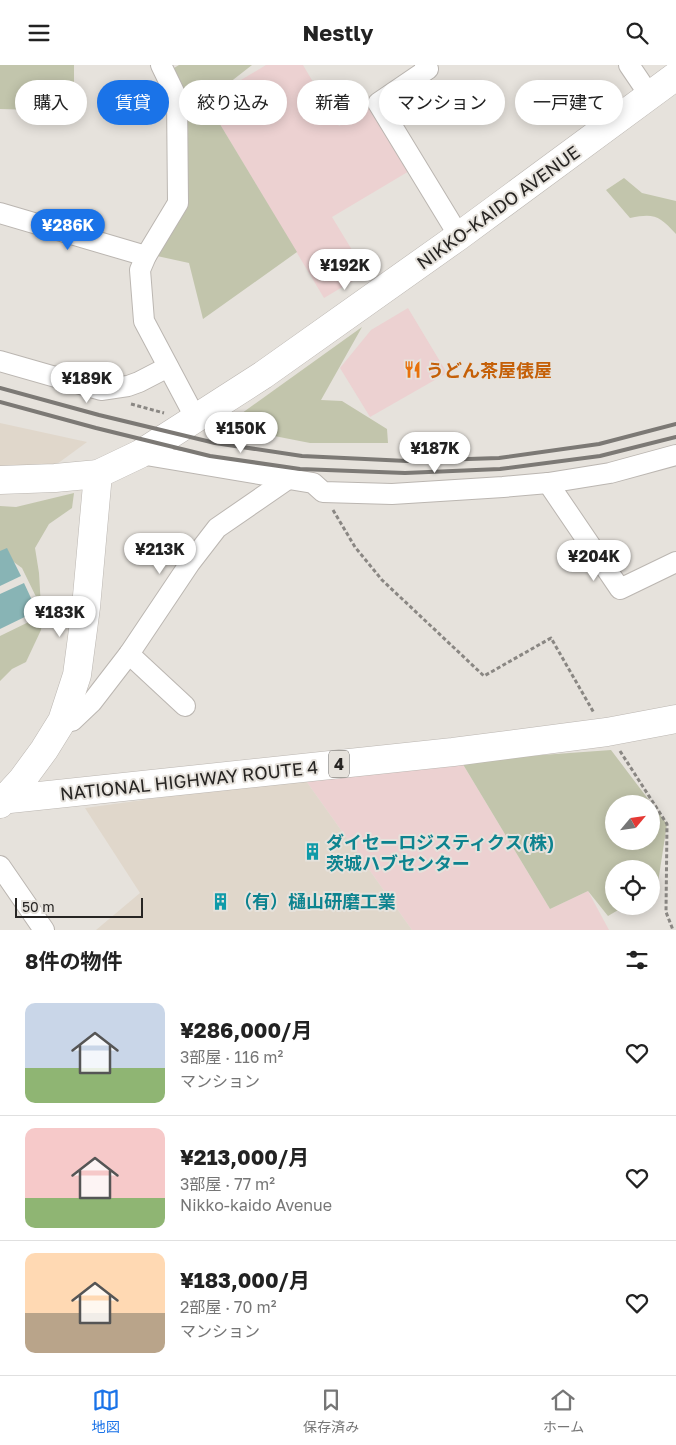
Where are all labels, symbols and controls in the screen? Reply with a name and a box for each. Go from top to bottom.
icon: menu [25,19,53,47]
text: Nestly [303,19,373,46]
icon: search [623,19,651,47]
chip: 購入 [15,80,87,125]
chip: 賃貸 [97,80,169,125]
chip: 絞り込み [179,80,287,125]
chip: 新着 [297,80,369,125]
chip: マンション [379,80,505,125]
chip: 一戸建て [515,80,623,125]
street label: NIKKO-KAIDO AVENUE [412,140,584,274]
pin: ¥286K [33,209,103,251]
text: ¥286K [42,215,94,235]
pin: ¥192K [310,249,380,291]
text: ¥192K [320,255,370,275]
place label: うどん茶屋俵屋 [426,359,552,381]
restaurant icon: うどん茶屋俵屋 [402,360,422,380]
pin: ¥189K [52,361,122,404]
text: ¥189K [62,368,112,388]
pin: ¥150K [206,411,276,454]
text: ¥150K [216,418,266,438]
pin: ¥187K [400,431,470,474]
text: ¥187K [410,438,460,458]
pin: ¥213K [125,533,195,575]
text: ¥213K [135,539,185,559]
pin: ¥204K [559,539,629,582]
text: ¥204K [568,546,620,566]
pin: ¥183K [25,595,95,638]
text: ¥183K [35,602,85,622]
road number: 4 [329,751,349,777]
street label: NATIONAL HIGHWAY ROUTE 4 [59,755,319,804]
north arrow [605,795,660,850]
map controls [605,795,660,915]
place label: ダイセーロジスティクス(株) 茨城ハブセンター [326,831,554,874]
building icon: ダイセーロジスティクス(株) 茨城ハブセンター [302,842,322,862]
button: locate [605,860,660,915]
place label: （有）樋山研磨工業 [234,890,396,912]
building icon: （有）樋山研磨工業 [210,891,230,911]
scale bar [15,895,142,918]
text: 50 m [22,898,55,915]
icon: filters [623,946,651,974]
text: 8件の物件 [25,948,122,974]
text: ¥286,000/月 [180,1017,312,1043]
icon: home [65,1023,125,1083]
icon: heart [623,1039,651,1067]
text: 3部屋 · 116 m² [180,1047,283,1067]
text: マンション [180,1071,260,1091]
text: ¥213,000/月 [180,1144,309,1170]
icon: home [65,1148,125,1208]
icon: heart [623,1164,651,1192]
text: 3部屋 · 77 m² [180,1174,275,1194]
text: Nikko-kaido Avenue [180,1195,332,1215]
text: ¥183,000/月 [180,1267,310,1293]
icon: home [65,1273,125,1333]
icon: heart [623,1289,651,1317]
text: 2部屋 · 70 m² [180,1297,276,1317]
text: マンション [180,1321,260,1341]
tab: 地図 [92,1386,120,1436]
tab: 保存済み [303,1386,359,1436]
tab: ホーム [543,1386,584,1436]

